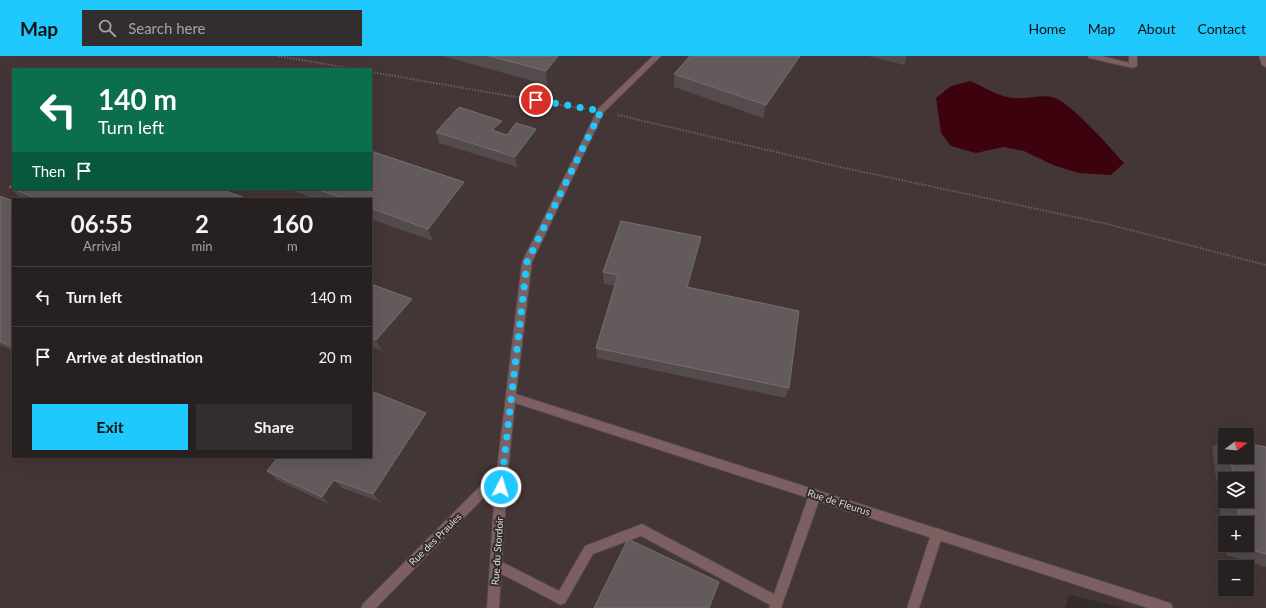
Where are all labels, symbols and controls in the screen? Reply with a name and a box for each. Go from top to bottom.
search box [82,10,362,46]
text: Map [20,17,58,40]
icon: search [96,17,118,39]
text: Search here [128,19,206,37]
text: Home [1028,20,1066,37]
text: Map [1088,20,1115,37]
text: About [1137,20,1175,37]
text: Contact [1197,20,1246,37]
text: 140 m [98,82,177,116]
pin [519,83,553,117]
icon: left [32,84,84,136]
icon: arrive [525,89,547,111]
text: Turn left [98,116,164,138]
icon: arrive [73,160,95,182]
text: Then [32,162,65,180]
text: 06:55 [71,209,133,238]
text: 2 [195,209,209,238]
text: 160 [271,209,313,238]
text: Arrival [83,238,120,254]
text: min [192,238,213,254]
text: m [287,238,298,254]
icon: left [32,286,54,308]
text: Turn left [66,288,122,306]
text: 140 m [310,288,352,306]
icon: arrive [32,346,54,368]
text: Arrive at destination [66,348,203,366]
text: 20 m [318,348,352,366]
button: Exit [32,404,188,450]
button: Share [196,404,352,450]
north arrow [1218,428,1254,464]
map controls [1218,428,1254,596]
position arrow [480,466,522,508]
button: layers [1218,472,1254,508]
street label: Rue de Fleurus [806,486,872,518]
street label: Rue des Praules [406,510,464,568]
street label: Rue du Stordoir [489,516,505,586]
button: + [1218,516,1254,552]
button: − [1218,560,1254,596]

